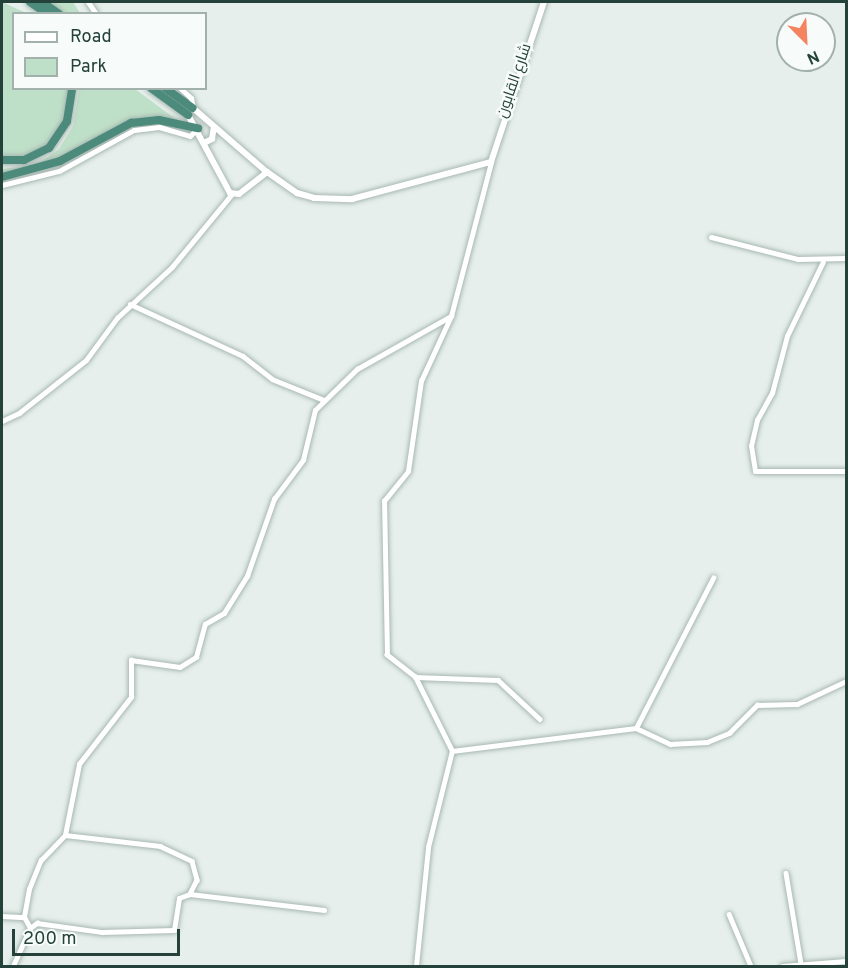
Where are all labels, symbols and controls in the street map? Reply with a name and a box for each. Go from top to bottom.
legend [12,12,207,90]
north arrow [776,12,836,72]
text: Road [70,26,112,49]
street label: شارع القابون [494,41,536,121]
text: N [803,45,822,68]
text: Park [70,56,107,79]
scale bar [15,917,183,955]
text: 200 m [23,928,76,951]

